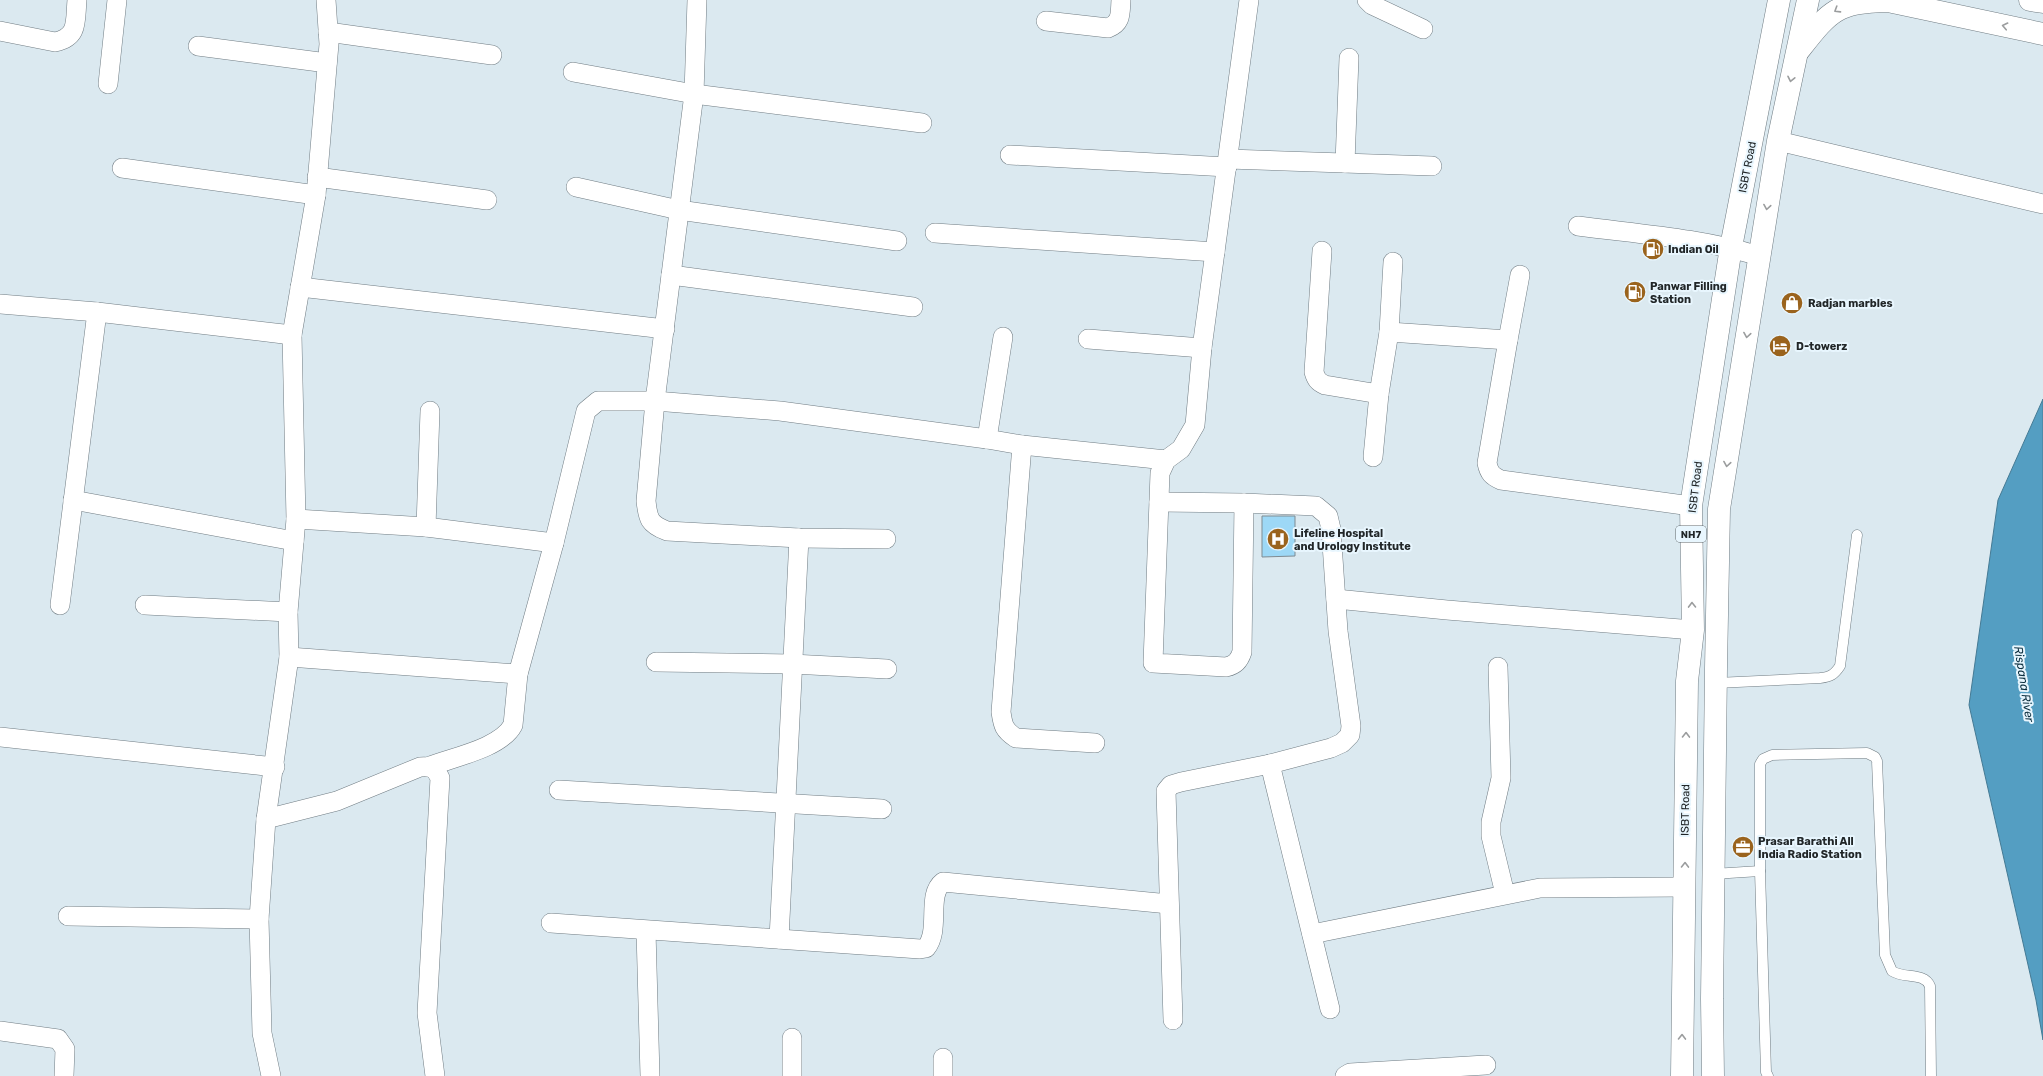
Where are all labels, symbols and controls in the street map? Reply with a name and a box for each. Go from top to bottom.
one-way arrow [1835,6,1842,13]
one-way arrow [2002,23,2008,31]
one-way arrow [1787,76,1795,82]
street label: ISBT Road [1736,140,1759,194]
one-way arrow [1763,204,1772,210]
fuel station icon: Indian Oil [1640,236,1666,262]
place label: Indian Oil [1668,243,1719,256]
fuel station icon: Panwar Filling Station [1622,279,1648,305]
place label: Panwar Filling Station [1650,280,1727,306]
shop icon: Radjan marbles [1779,290,1805,316]
place label: Radjan marbles [1808,297,1893,310]
one-way arrow [1743,332,1752,338]
hotel icon: D-towerz [1767,333,1793,359]
place label: D-towerz [1796,340,1847,353]
street label: ISBT Road [1686,460,1705,514]
one-way arrow [1723,461,1732,467]
hospital icon: Lifeline Hospital and Urology Institute [1265,526,1291,552]
road number: NH7 [1676,526,1706,542]
place label: Lifeline Hospital and Urology Institute [1294,527,1411,553]
one-way arrow [1688,602,1697,608]
water label: Rispana River [2011,645,2037,723]
one-way arrow [1682,732,1690,738]
street label: ISBT Road [1679,784,1692,836]
office icon: Prasar Barathi All India Radio Station [1730,834,1756,860]
place label: Prasar Barathi All India Radio Station [1758,835,1862,861]
one-way arrow [1680,862,1689,868]
one-way arrow [1678,1034,1686,1040]

